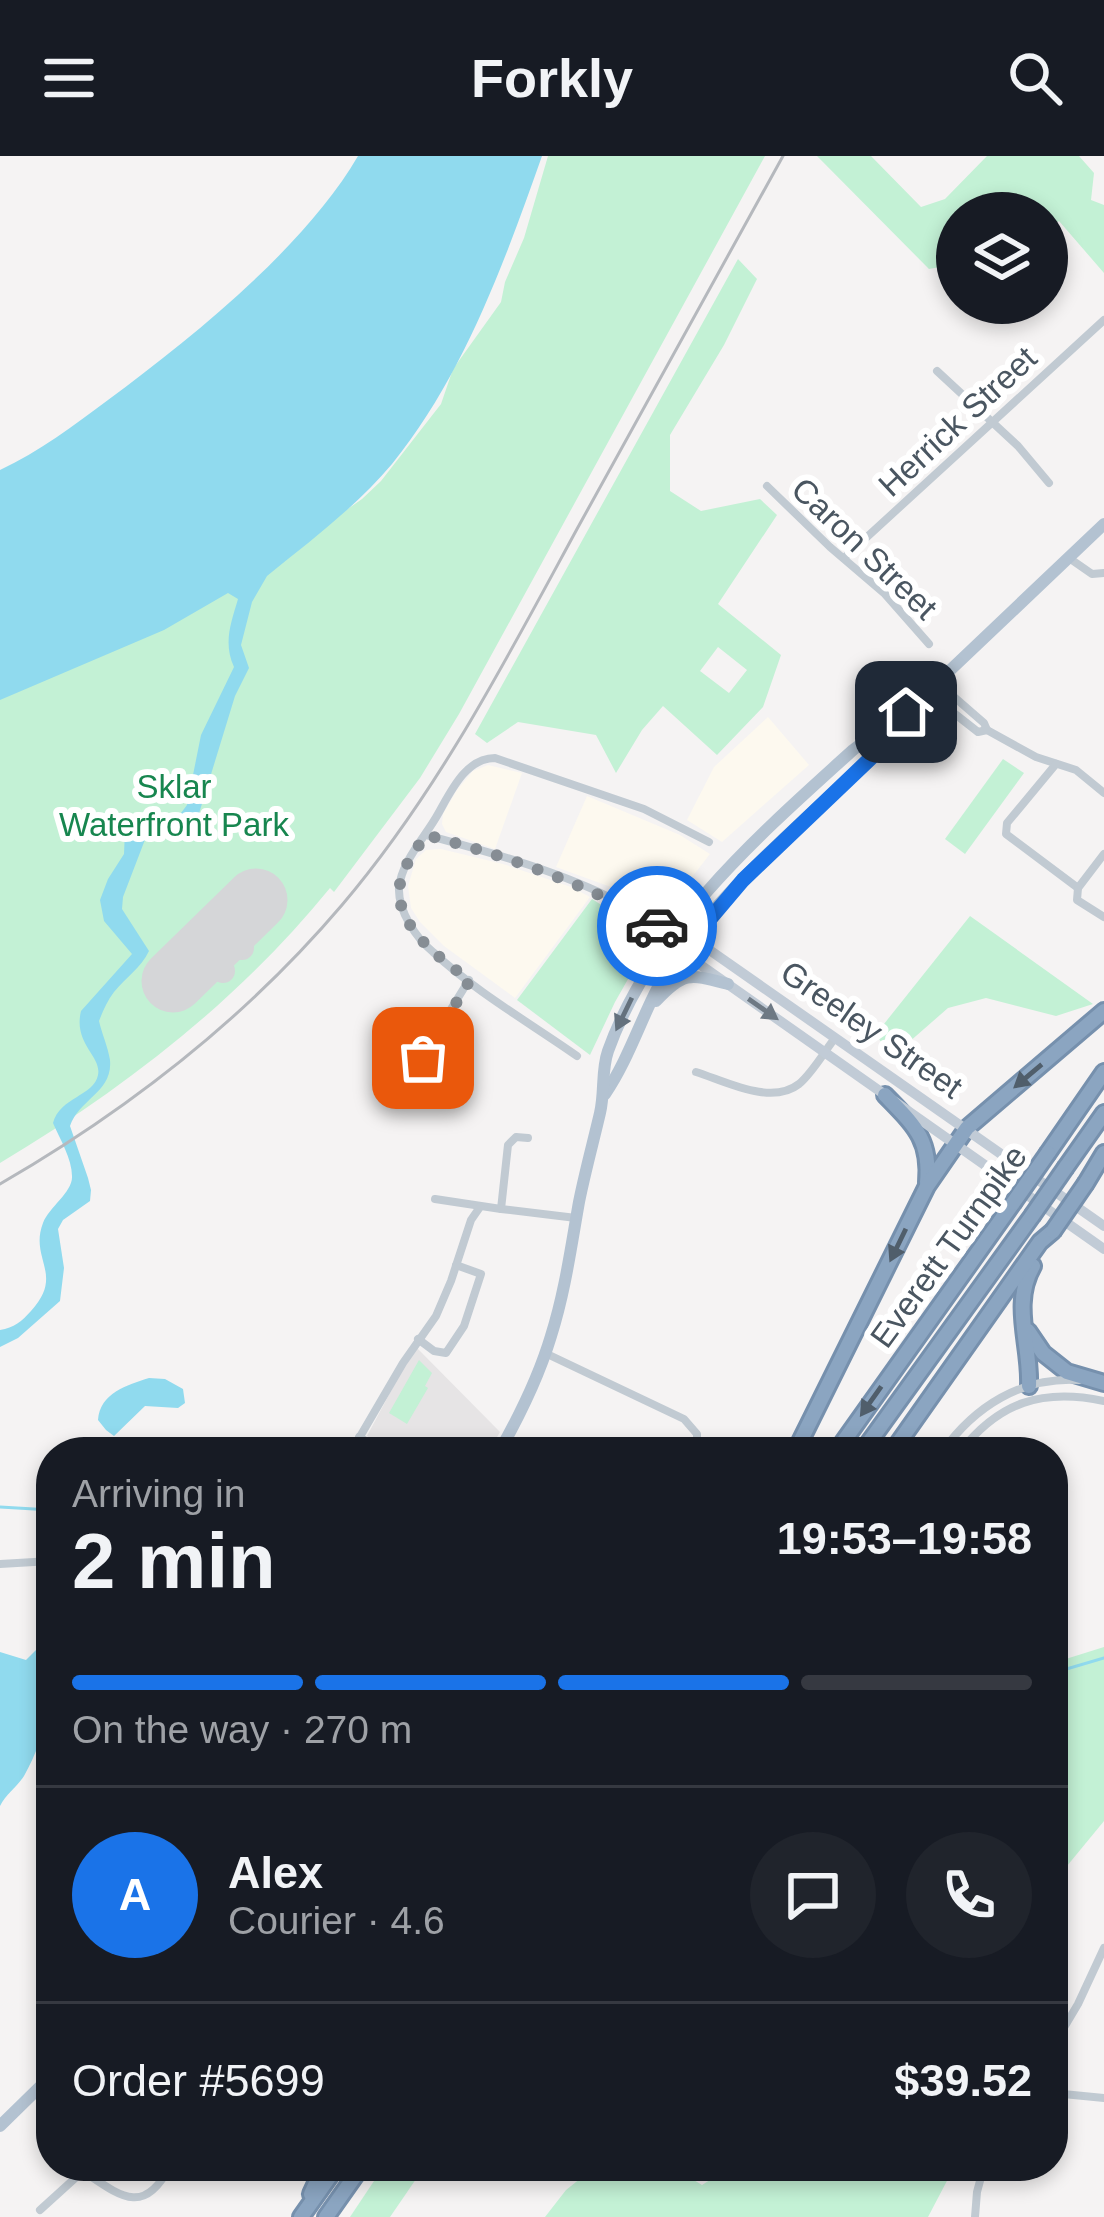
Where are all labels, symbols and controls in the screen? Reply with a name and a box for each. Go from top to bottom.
icon: menu [36,45,102,111]
icon: search [1002,45,1068,111]
text: Forkly [471,48,633,108]
map controls [936,192,1068,324]
button: layers [936,192,1068,324]
street label: Herrick Street [871,339,1044,504]
street label: Caron Street [785,470,945,627]
pin [855,661,957,763]
icon: home [873,679,939,745]
park label: Sklar Waterfront Park [59,768,289,843]
courier [597,866,717,986]
icon: car [624,893,690,959]
street label: Greeley Street [774,953,969,1106]
one-way arrow [614,997,634,1032]
one-way arrow [747,997,779,1020]
pin [372,1007,474,1109]
icon: bag [390,1025,456,1091]
one-way arrow [1013,1062,1043,1088]
street label: Everett Turnpike [863,1138,1034,1354]
one-way arrow [888,1228,908,1263]
one-way arrow [860,1385,883,1417]
text: Arriving in [72,1472,245,1515]
text: 19:53–19:58 [777,1513,1032,1564]
text: 2 min [72,1517,276,1605]
text: On the way · 270 m [72,1708,412,1751]
button: chat [750,1832,876,1958]
button: phone [906,1832,1032,1958]
text: Alex [228,1847,323,1898]
text: A [119,1869,151,1920]
text: Courier · 4.6 [228,1899,445,1942]
text: Order #5699 [72,2055,325,2106]
text: $39.52 [894,2055,1032,2106]

